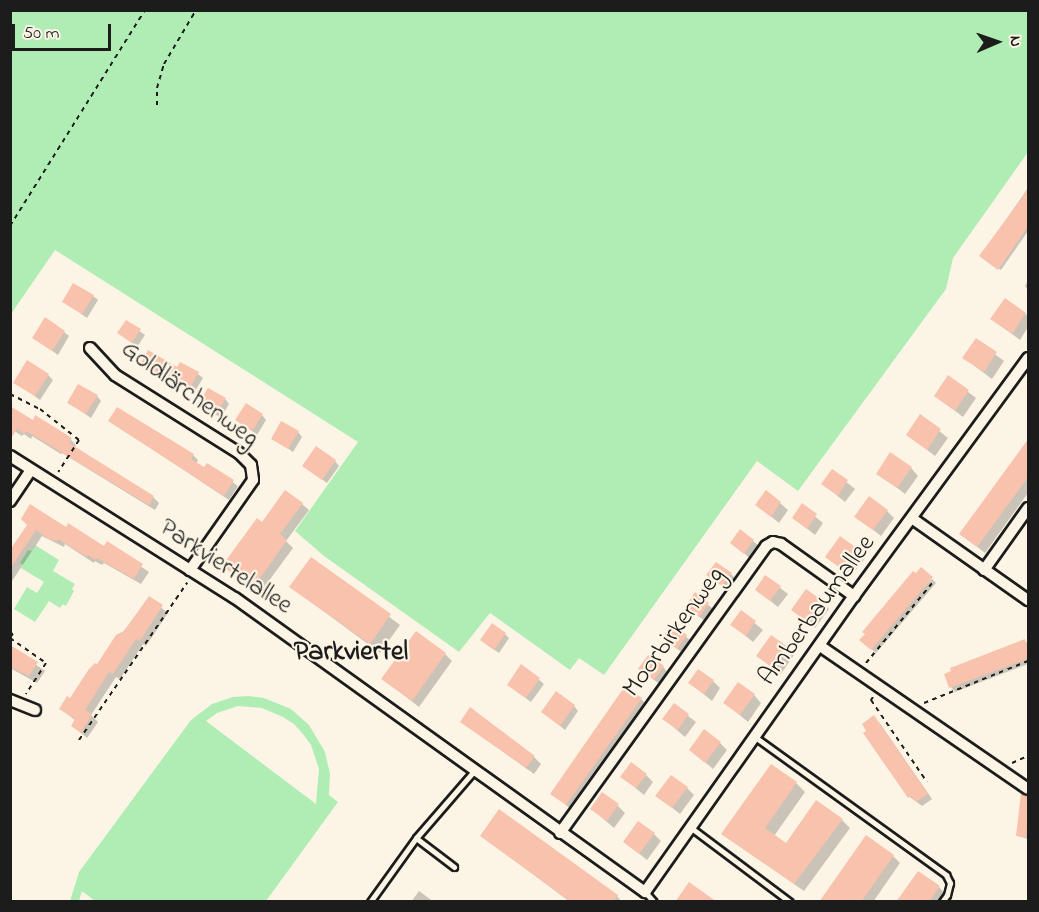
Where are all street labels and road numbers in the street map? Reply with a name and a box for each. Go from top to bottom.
street label: Goldlärchenweg [114,335,264,455]
street label: Parkviertelallee [153,513,297,623]
street label: Amberbaumallee [753,530,883,692]
street label: Moorbirkenweg [617,562,733,704]

